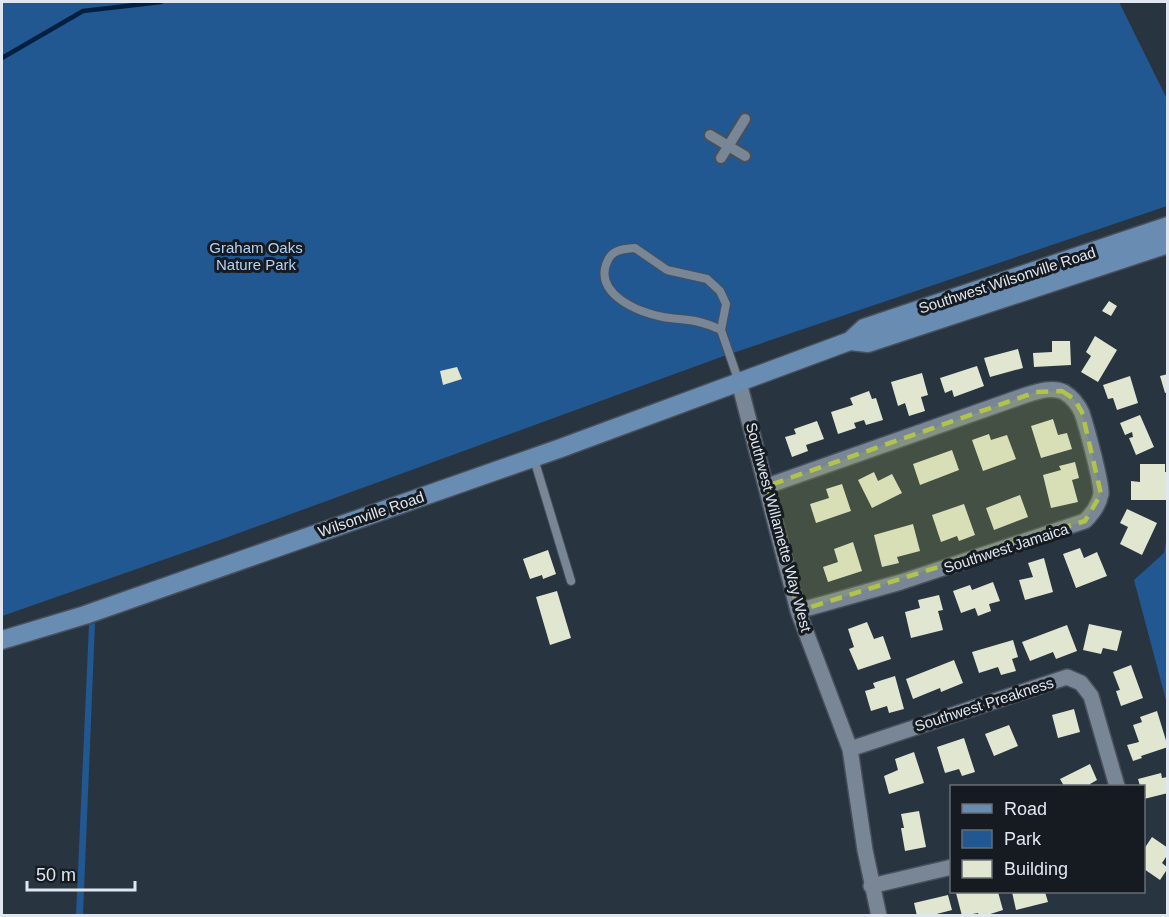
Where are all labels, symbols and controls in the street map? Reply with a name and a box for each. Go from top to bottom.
park label: Graham Oaks Nature Park [209,239,303,273]
street label: Southwest Wilsonville Road [916,243,1098,317]
street label: Southwest Willamette Way West [743,421,815,634]
street label: Wilsonville Road [316,488,426,540]
street label: Southwest Jamaica [942,520,1071,576]
street label: Southwest Preakness [912,674,1056,734]
legend [950,785,1145,893]
text: Road [1004,799,1047,819]
text: Park [1004,829,1042,849]
scale bar [27,854,135,892]
text: Building [1004,859,1068,879]
text: 50 m [36,865,76,885]

